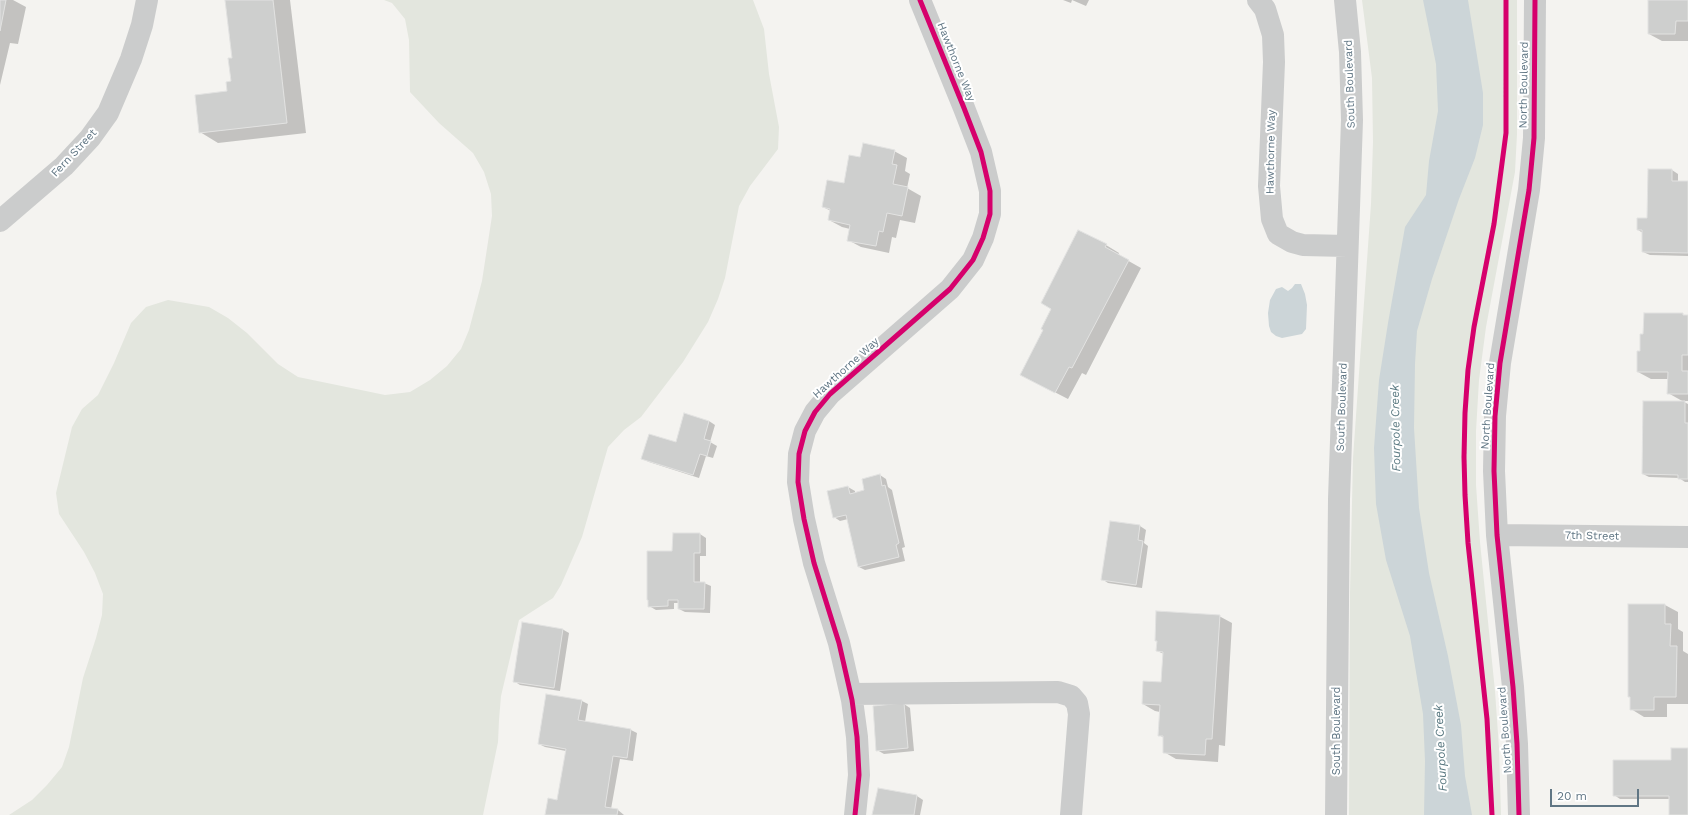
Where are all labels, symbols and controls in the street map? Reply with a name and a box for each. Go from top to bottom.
street label: Hawthorne Way [934,20,978,104]
street label: South Boulevard [1342,39,1358,129]
street label: North Boulevard [1517,41,1531,129]
street label: Hawthorne Way [1264,110,1278,194]
street label: Fern Street [49,126,99,180]
street label: Hawthorne Way [810,335,882,401]
street label: South Boulevard [1334,362,1350,452]
street label: North Boulevard [1478,362,1498,450]
water label: Fourpole Creek [1388,384,1404,472]
street label: 7th Street [1565,529,1619,543]
street label: North Boulevard [1495,686,1515,774]
street label: South Boulevard [1330,687,1344,775]
water label: Fourpole Creek [1432,704,1450,792]
scale bar [1552,781,1641,807]
text: 20 m [1557,789,1587,803]

